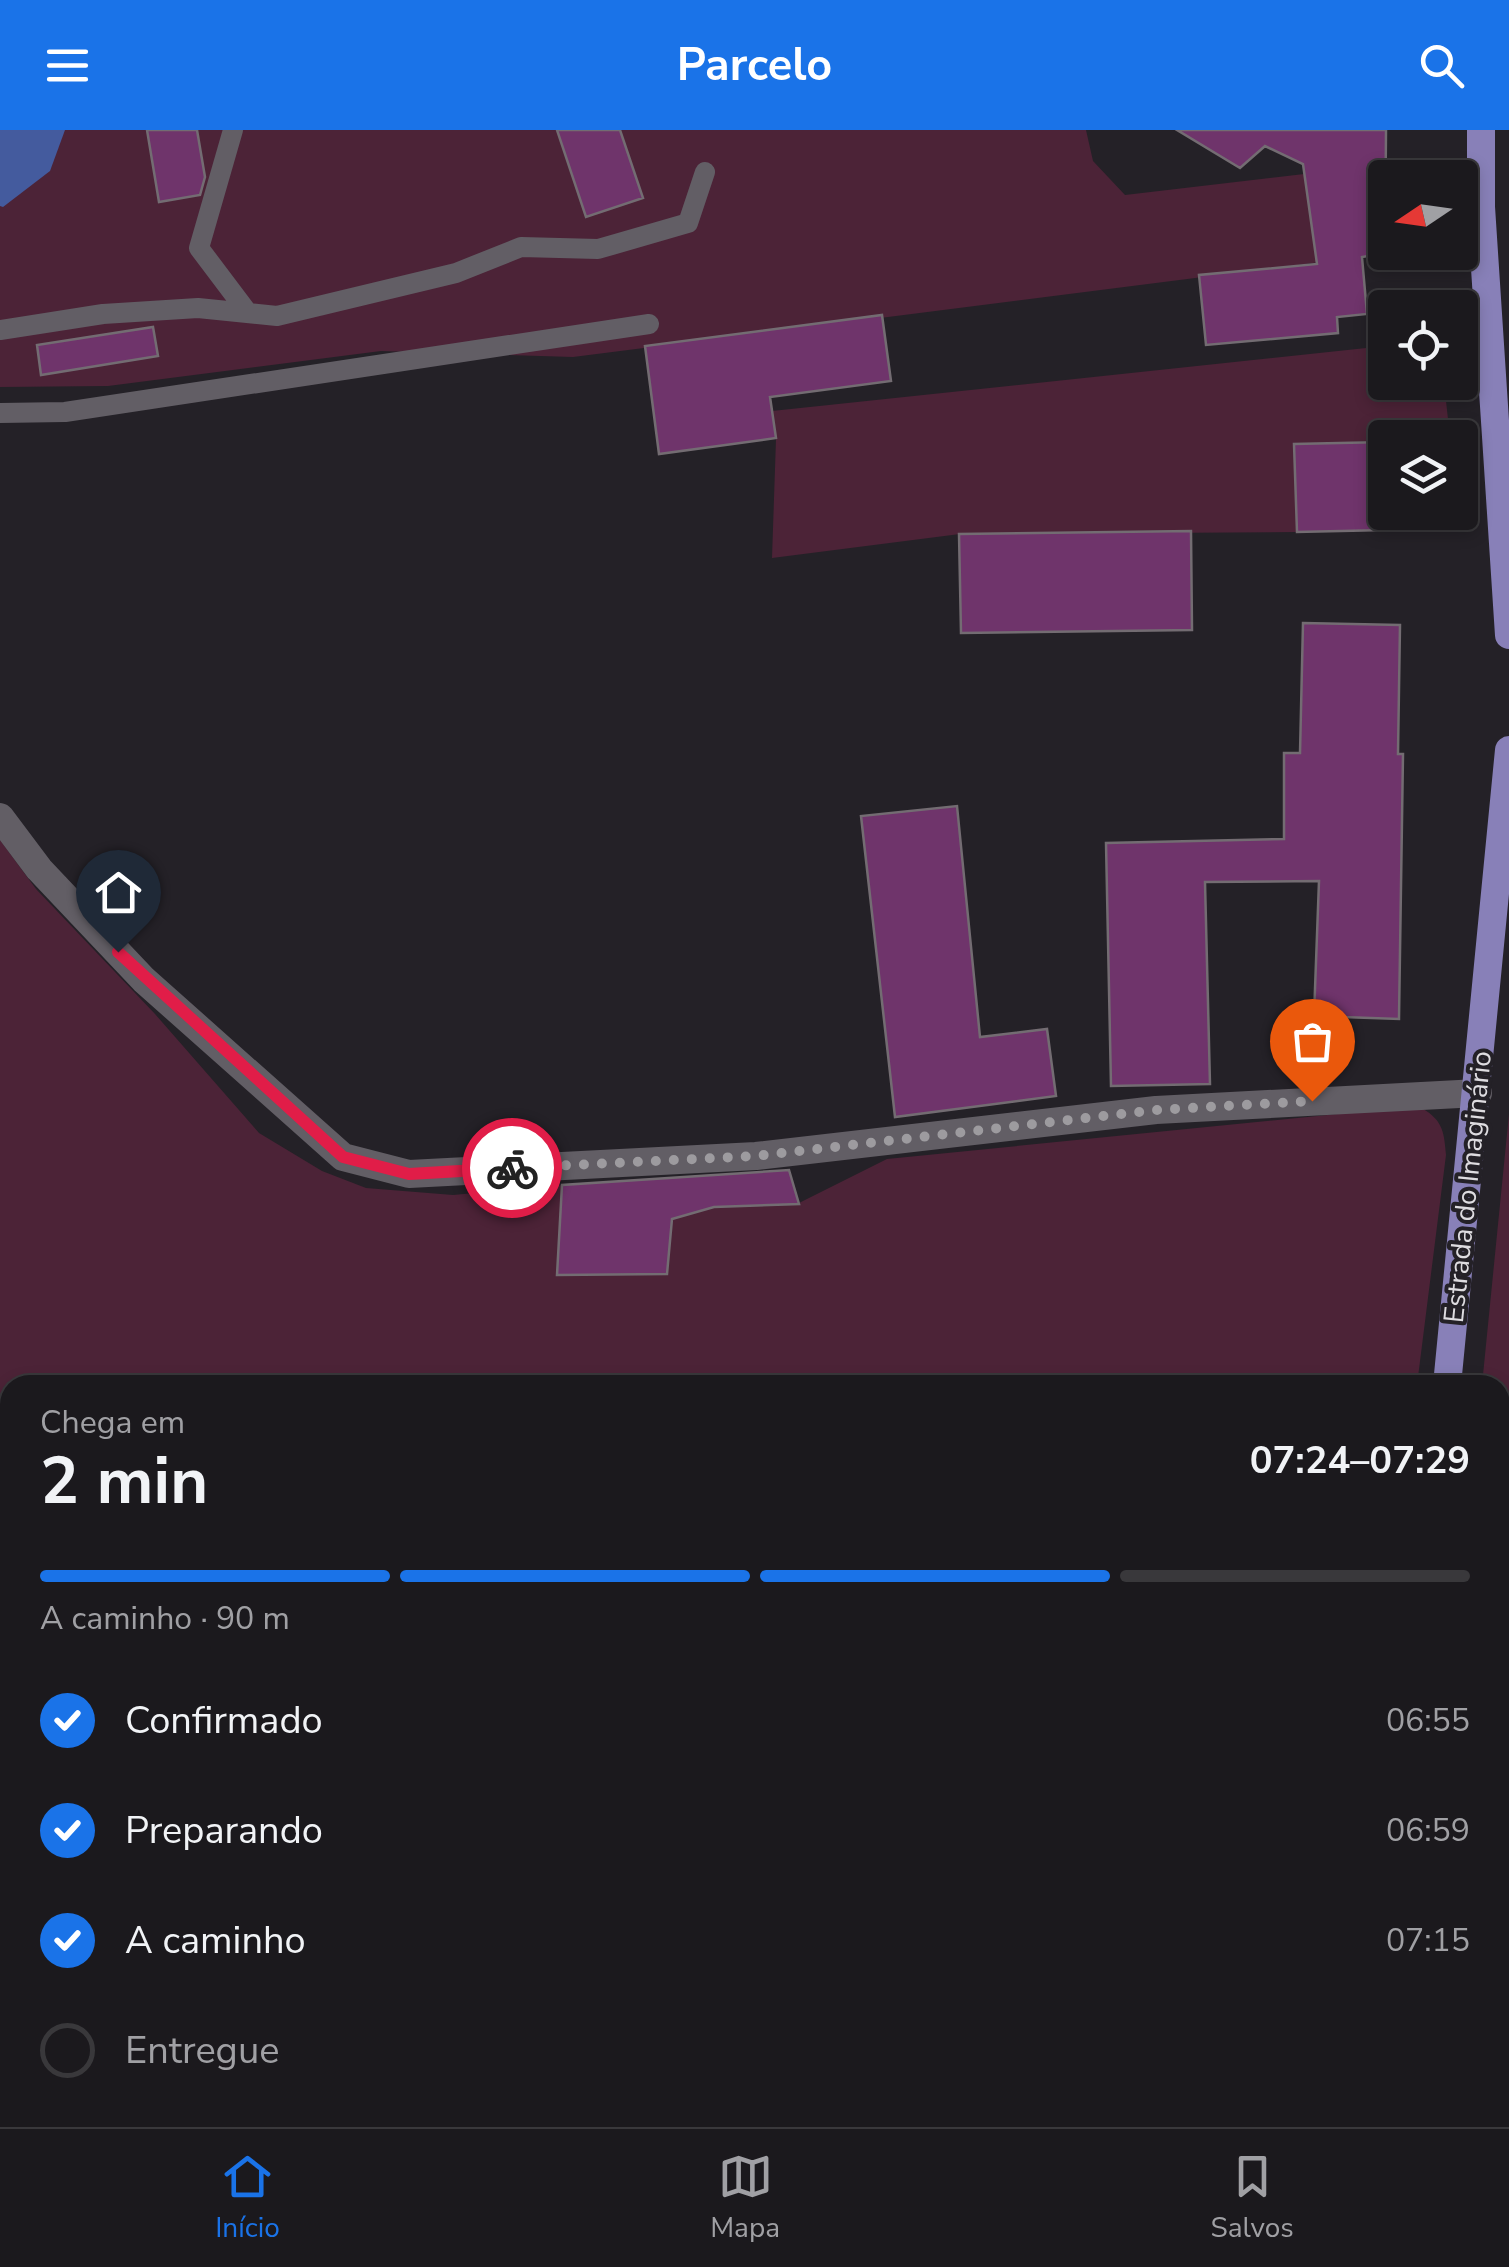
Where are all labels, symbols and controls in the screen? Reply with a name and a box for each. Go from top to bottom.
text: Parcelo [677,35,832,96]
icon: menu [40,38,95,93]
icon: search [1414,38,1469,93]
north arrow [1368,160,1478,270]
map controls [1368,160,1478,530]
button: locate [1368,290,1478,400]
button: layers [1368,420,1478,530]
pin [76,850,161,953]
icon: home [91,865,146,920]
pin [1270,999,1355,1102]
icon: bag [1285,1014,1340,1069]
street label: Estrada do Imaginário [1435,1049,1501,1325]
courier [462,1118,562,1218]
icon: bike [485,1141,540,1196]
text: Chega em [40,1401,185,1444]
text: 07:24–07:29 [1250,1435,1470,1486]
text: 2 min [40,1437,208,1526]
text: A caminho · 90 m [40,1597,290,1640]
icon: check [40,1693,95,1748]
text: Confirmado [125,1695,323,1746]
text: 06:55 [1386,1699,1470,1742]
icon: check [40,1803,95,1858]
text: Preparando [125,1805,323,1856]
text: 06:59 [1386,1809,1470,1852]
icon: check [40,1913,95,1968]
text: A caminho [125,1915,306,1966]
text: 07:15 [1386,1919,1470,1962]
text: Entregue [125,2025,279,2076]
tab: Início [215,2149,280,2247]
tab: Mapa [710,2149,780,2247]
tab: Salvos [1211,2149,1294,2247]

